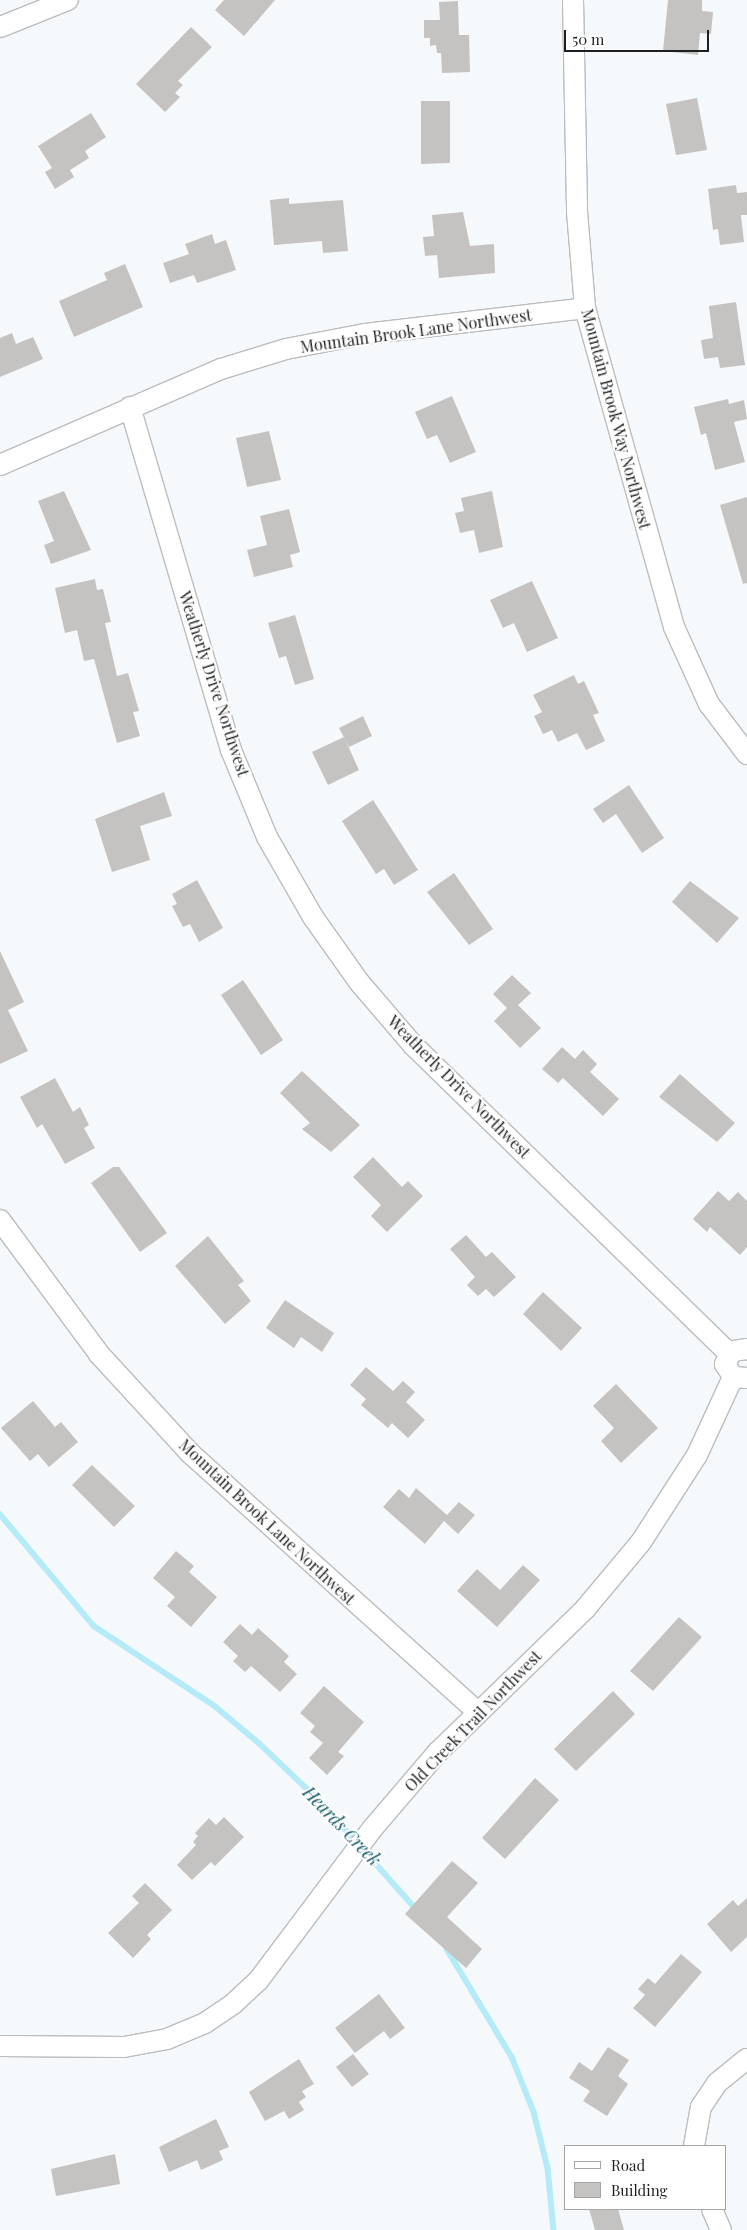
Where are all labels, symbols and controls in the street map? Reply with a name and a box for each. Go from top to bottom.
scale bar [567,20,712,52]
text: 50 m [572,29,604,49]
street label: Mountain Brook Lane Northwest [299,305,533,357]
street label: Mountain Brook Way Northwest [577,306,655,532]
street label: Weatherly Drive Northwest [175,589,253,779]
street label: Weatherly Drive Northwest [384,1012,534,1162]
street label: Mountain Brook Lane Northwest [175,1435,359,1609]
street label: Old Creek Trail Northwest [400,1646,546,1796]
water label: Heards Creek [299,1782,385,1870]
legend [564,2145,727,2210]
text: Road [611,2155,645,2175]
text: Building [611,2180,667,2200]

